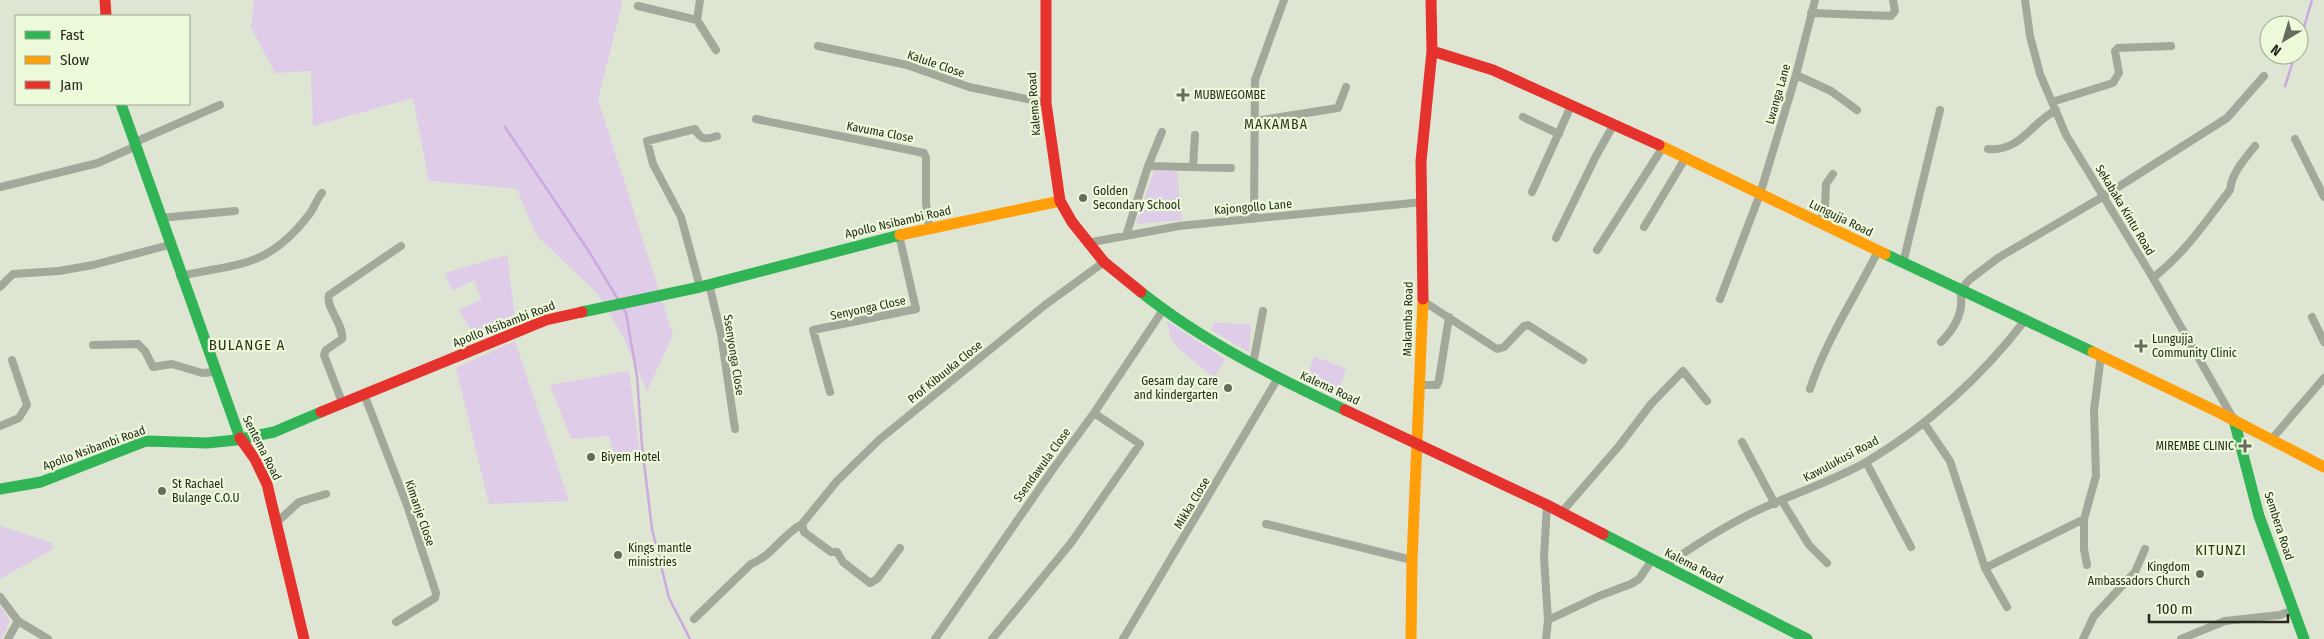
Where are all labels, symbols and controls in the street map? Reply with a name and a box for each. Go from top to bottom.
legend [15,15,190,105]
north arrow [2259,15,2309,65]
text: Fast [60,26,84,44]
text: N [2268,41,2285,59]
street label: Kalule Close [905,48,967,80]
text: Slow [60,51,89,69]
street label: Lwanga Lane [1763,62,1793,126]
street label: Kalema Road [1025,72,1043,136]
text: Jam [60,76,83,94]
marker: MUBWEGOMBE [1176,88,1190,102]
place label: MUBWEGOMBE [1194,88,1266,102]
district label: MAKAMBA [1244,116,1308,133]
street label: Kavuma Close [845,119,915,145]
street label: Sekabaka Kintu Road [2092,162,2158,258]
place label: Golden Secondary School [1093,184,1180,212]
marker: Golden Secondary School [1077,192,1089,204]
street label: Kajongollo Lane [1213,197,1293,217]
street label: Lungujja Road [1807,197,1875,239]
street label: Apollo Nsibambi Road [844,203,952,241]
street label: Makamba Road [1400,281,1416,357]
street label: Senyonga Close [829,293,907,323]
street label: Apollo Nsibambi Road [451,298,557,350]
street label: Ssenyonga Close [721,314,747,397]
place label: Lungujja Community Clinic [2152,332,2237,360]
district label: BULANGE A [209,336,285,354]
street label: Prof Kibuuka Close [905,338,985,406]
marker: Lungujja Community Clinic [2134,339,2148,353]
street label: Kalema Road [1298,368,1362,408]
place label: Gesam day care and kindergarten [1134,374,1218,402]
marker: Gesam day care and kindergarten [1222,382,1234,394]
street label: Sentema Road [240,413,284,483]
street label: Apollo Nsibambi Road [41,423,147,473]
street label: Ssendawula Close [1010,425,1074,505]
street label: Kawulukusi Road [1801,433,1881,485]
place label: MIREMBE CLINIC [2156,439,2234,453]
marker: MIREMBE CLINIC [2238,439,2252,453]
place label: Biyem Hotel [601,450,660,464]
marker: Biyem Hotel [585,451,597,463]
street label: Mikka Close [1171,475,1213,531]
place label: St Rachael Bulange C.O.U [172,477,240,505]
street label: Kimanje Close [402,478,438,548]
marker: St Rachael Bulange C.O.U [156,485,168,497]
street label: Sembera Road [2261,490,2297,562]
place label: Kings mantle ministries [628,541,692,569]
district label: KITUNZI [2195,542,2247,559]
street label: Kalema Road [1662,545,1726,587]
marker: Kings mantle ministries [612,549,624,561]
place label: Kingdom Ambassadors Church [2088,560,2190,588]
marker: Kingdom Ambassadors Church [2194,568,2206,580]
scale bar [2149,592,2288,624]
text: 100 m [2156,600,2193,618]

